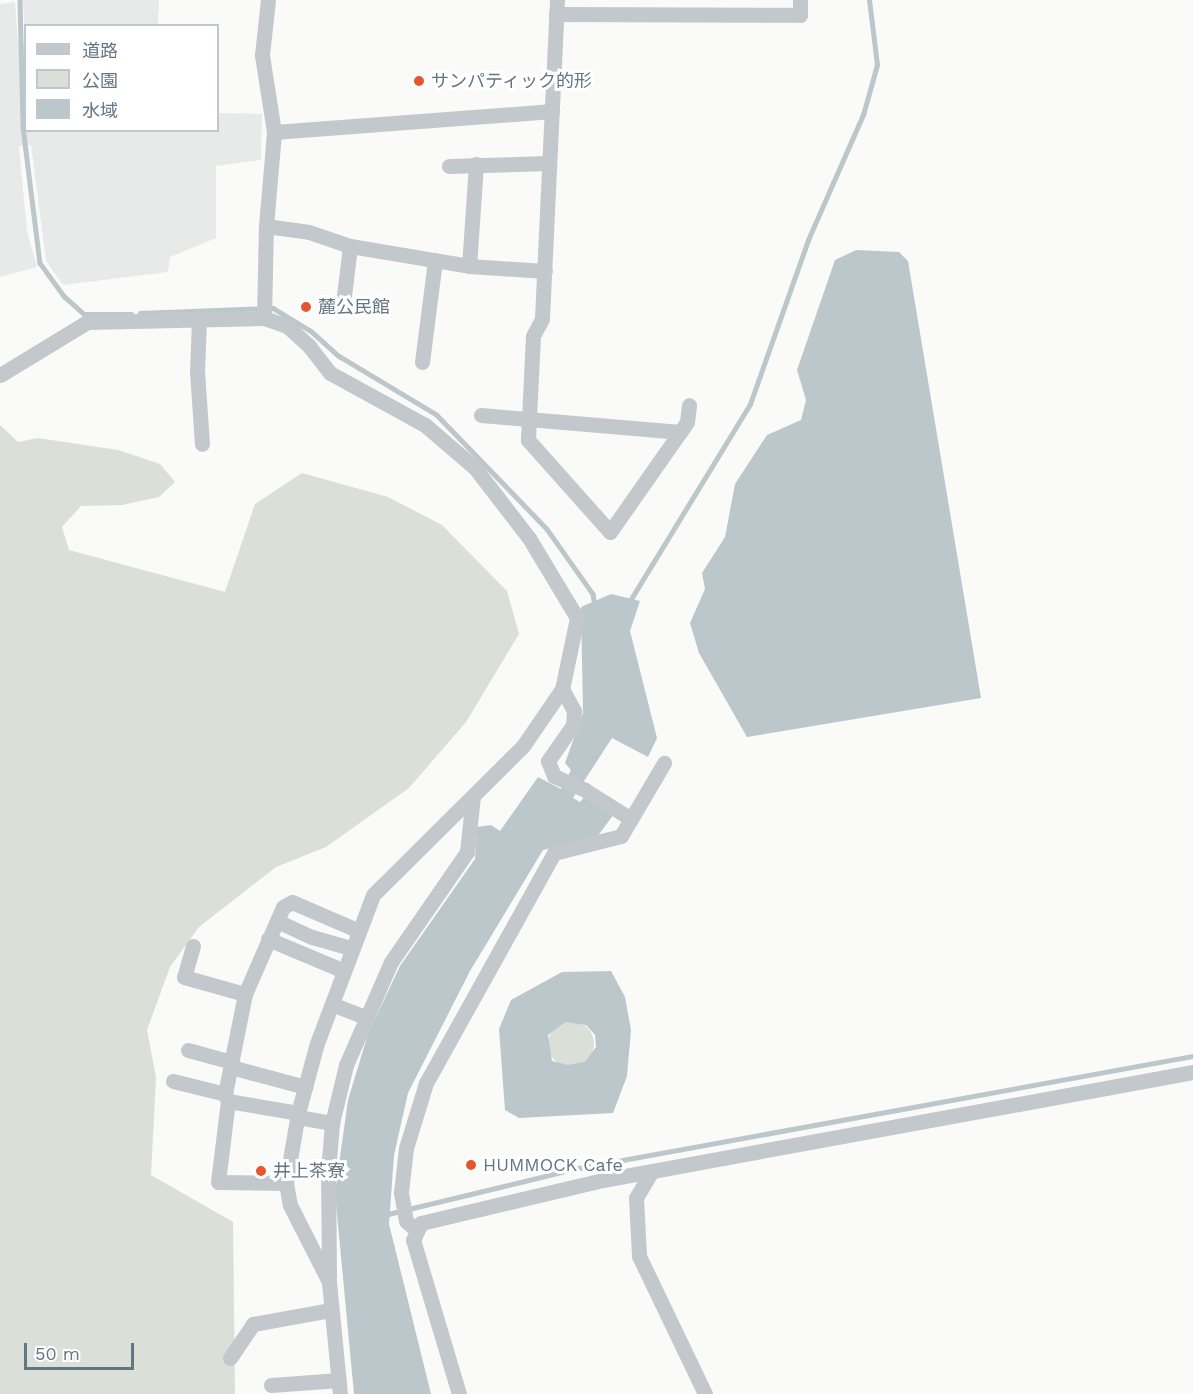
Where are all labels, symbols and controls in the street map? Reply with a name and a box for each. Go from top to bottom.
legend [24,24,219,132]
text: 道路 [82,40,118,61]
text: 公園 [82,70,118,91]
place label: サンパティック的形 [431,70,593,92]
marker: サンパティック的形 [412,74,426,88]
text: 水域 [82,100,118,121]
place label: 麓公民館 [318,296,390,318]
marker: 麓公民館 [299,300,313,314]
place label: HUMMOCK Cafe [483,1154,623,1176]
marker: HUMMOCK Cafe [464,1158,478,1172]
place label: 井上茶寮 [273,1160,345,1182]
marker: 井上茶寮 [254,1164,268,1178]
scale bar [27,1331,136,1369]
text: 50 m [35,1343,80,1364]

